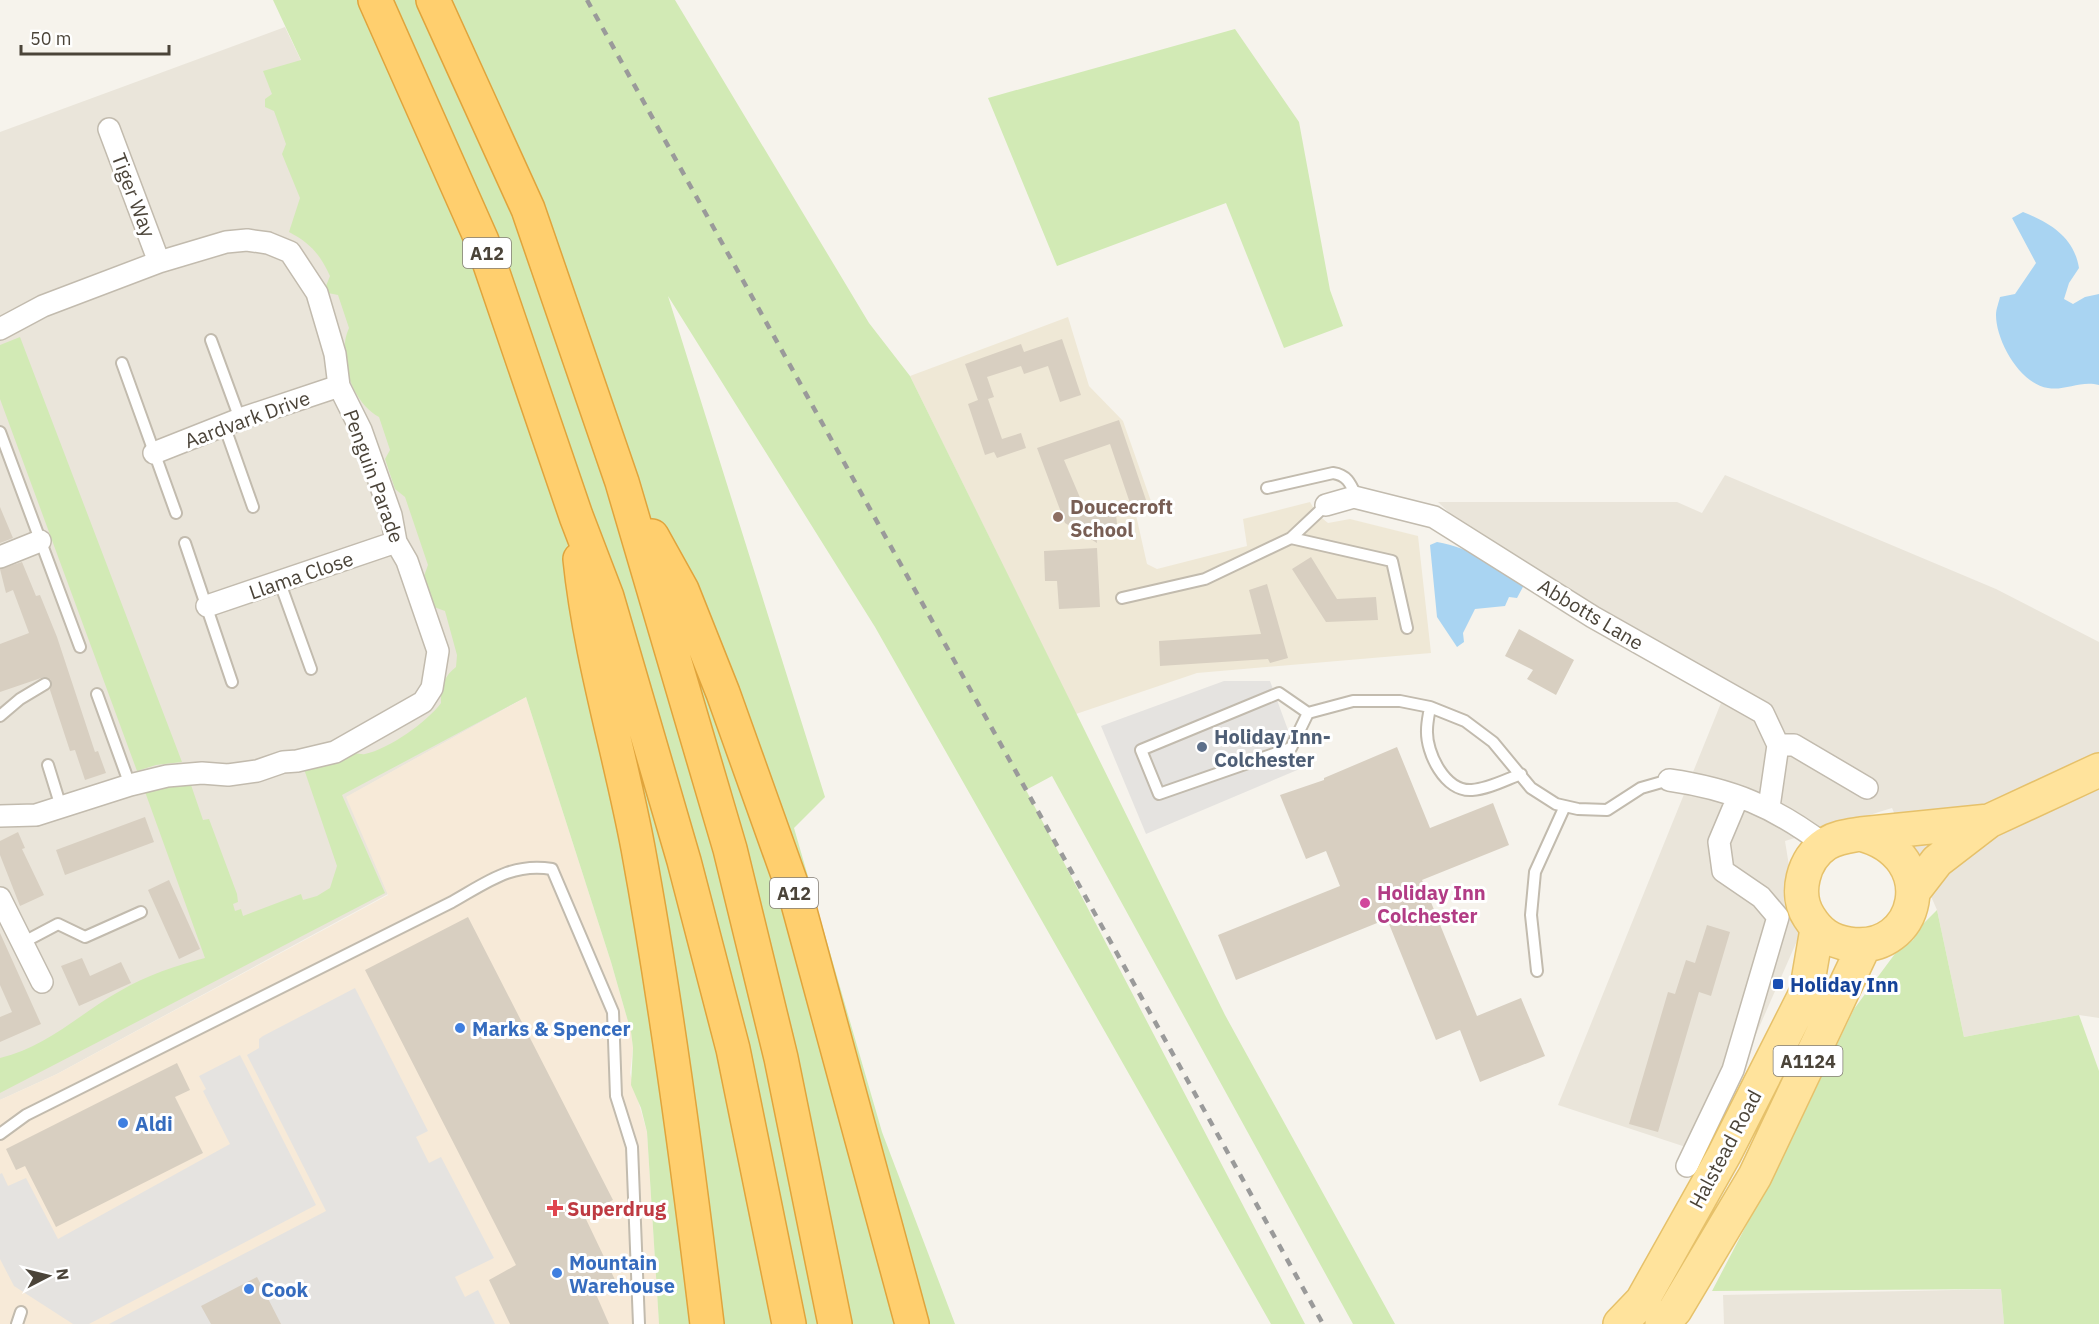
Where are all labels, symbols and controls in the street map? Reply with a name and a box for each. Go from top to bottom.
scale bar [21,18,170,56]
text: 50 m [30,27,72,50]
street label: Tiger Way [106,149,162,241]
road number: A12 [463,238,511,268]
street label: Aardvark Drive [180,384,314,454]
street label: Penguin Parade [337,406,411,546]
place label: Doucecroft School [1070,493,1173,543]
marker: Doucecroft School [1051,510,1065,524]
street label: Llama Close [245,545,357,605]
street label: Abbotts Lane [1533,572,1649,656]
place label: Holiday Inn- Colchester [1214,723,1331,773]
marker: Holiday Inn- Colchester [1195,740,1209,754]
road number: A12 [770,878,818,908]
place label: Holiday Inn Colchester [1377,879,1486,929]
marker: Holiday Inn Colchester [1358,896,1372,910]
place label: Holiday Inn [1790,971,1899,998]
marker: Holiday Inn [1771,977,1785,991]
place label: Marks & Spencer [472,1015,630,1042]
marker: Marks & Spencer [453,1021,467,1035]
road number: A1124 [1774,1046,1842,1076]
street label: Halstead Road [1682,1085,1768,1213]
place label: Aldi [135,1110,173,1137]
marker: Aldi [116,1116,130,1130]
place label: Superdrug [567,1195,667,1222]
marker: Superdrug [548,1201,562,1215]
north arrow [18,1246,78,1306]
place label: Mountain Warehouse [569,1249,675,1299]
marker: Mountain Warehouse [550,1266,564,1280]
text: N [52,1267,74,1281]
place label: Cook [261,1276,309,1303]
marker: Cook [242,1282,256,1296]

